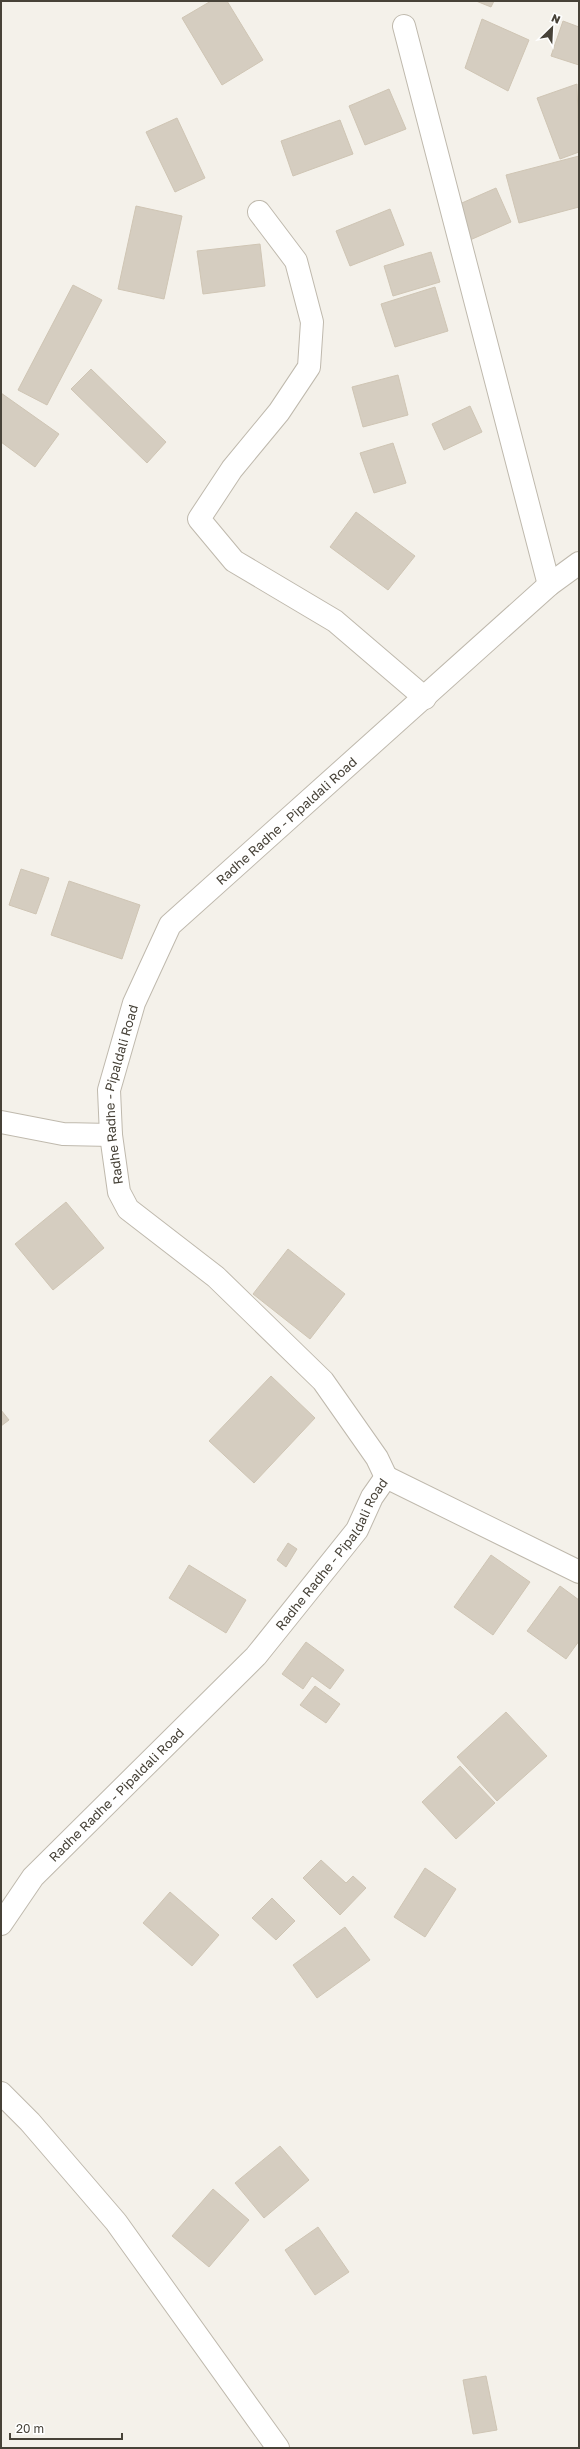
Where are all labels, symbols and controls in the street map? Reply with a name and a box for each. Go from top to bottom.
north arrow [532,8,572,48]
text: N [550,11,563,26]
street label: Radhe Radhe - Pipaldali Road [213,753,360,888]
street label: Radhe Radhe - Pipaldali Road [101,1003,141,1186]
street label: Radhe Radhe - Pipaldali Road [272,1475,391,1633]
street label: Radhe Radhe - Pipaldali Road [45,1724,187,1865]
scale bar [10,2415,122,2441]
text: 20 m [16,2421,44,2436]

